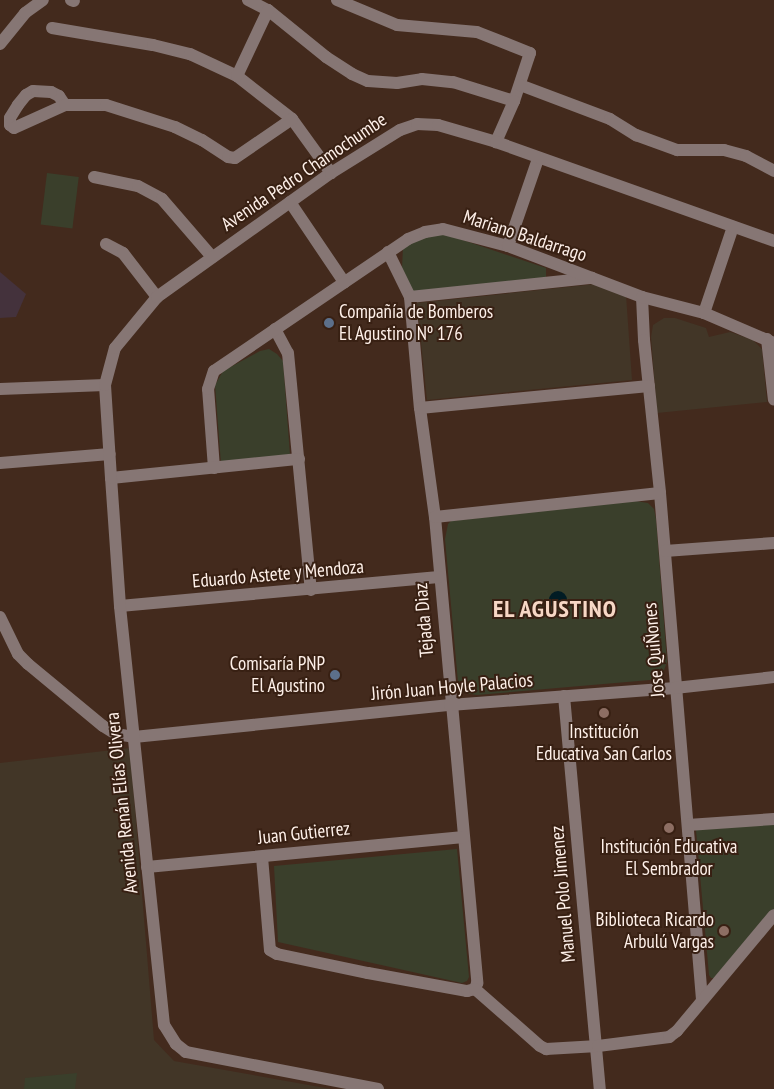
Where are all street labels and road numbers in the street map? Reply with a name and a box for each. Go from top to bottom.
street label: Avenida Pedro Chamochumbe [217,108,391,236]
street label: Mariano Baldarrago [460,205,590,267]
street label: Eduardo Astete y Mendoza [191,555,365,593]
street label: Tejada Diaz [409,582,439,658]
street label: Jose QuiÑones [639,602,669,698]
street label: Jirón Juan Hoyle Palacios [370,669,534,705]
street label: Avenida Renán Elías Olivera [101,711,143,895]
street label: Juan Gutierrez [257,817,351,849]
street label: Manuel Polo Jimenez [546,825,580,963]

